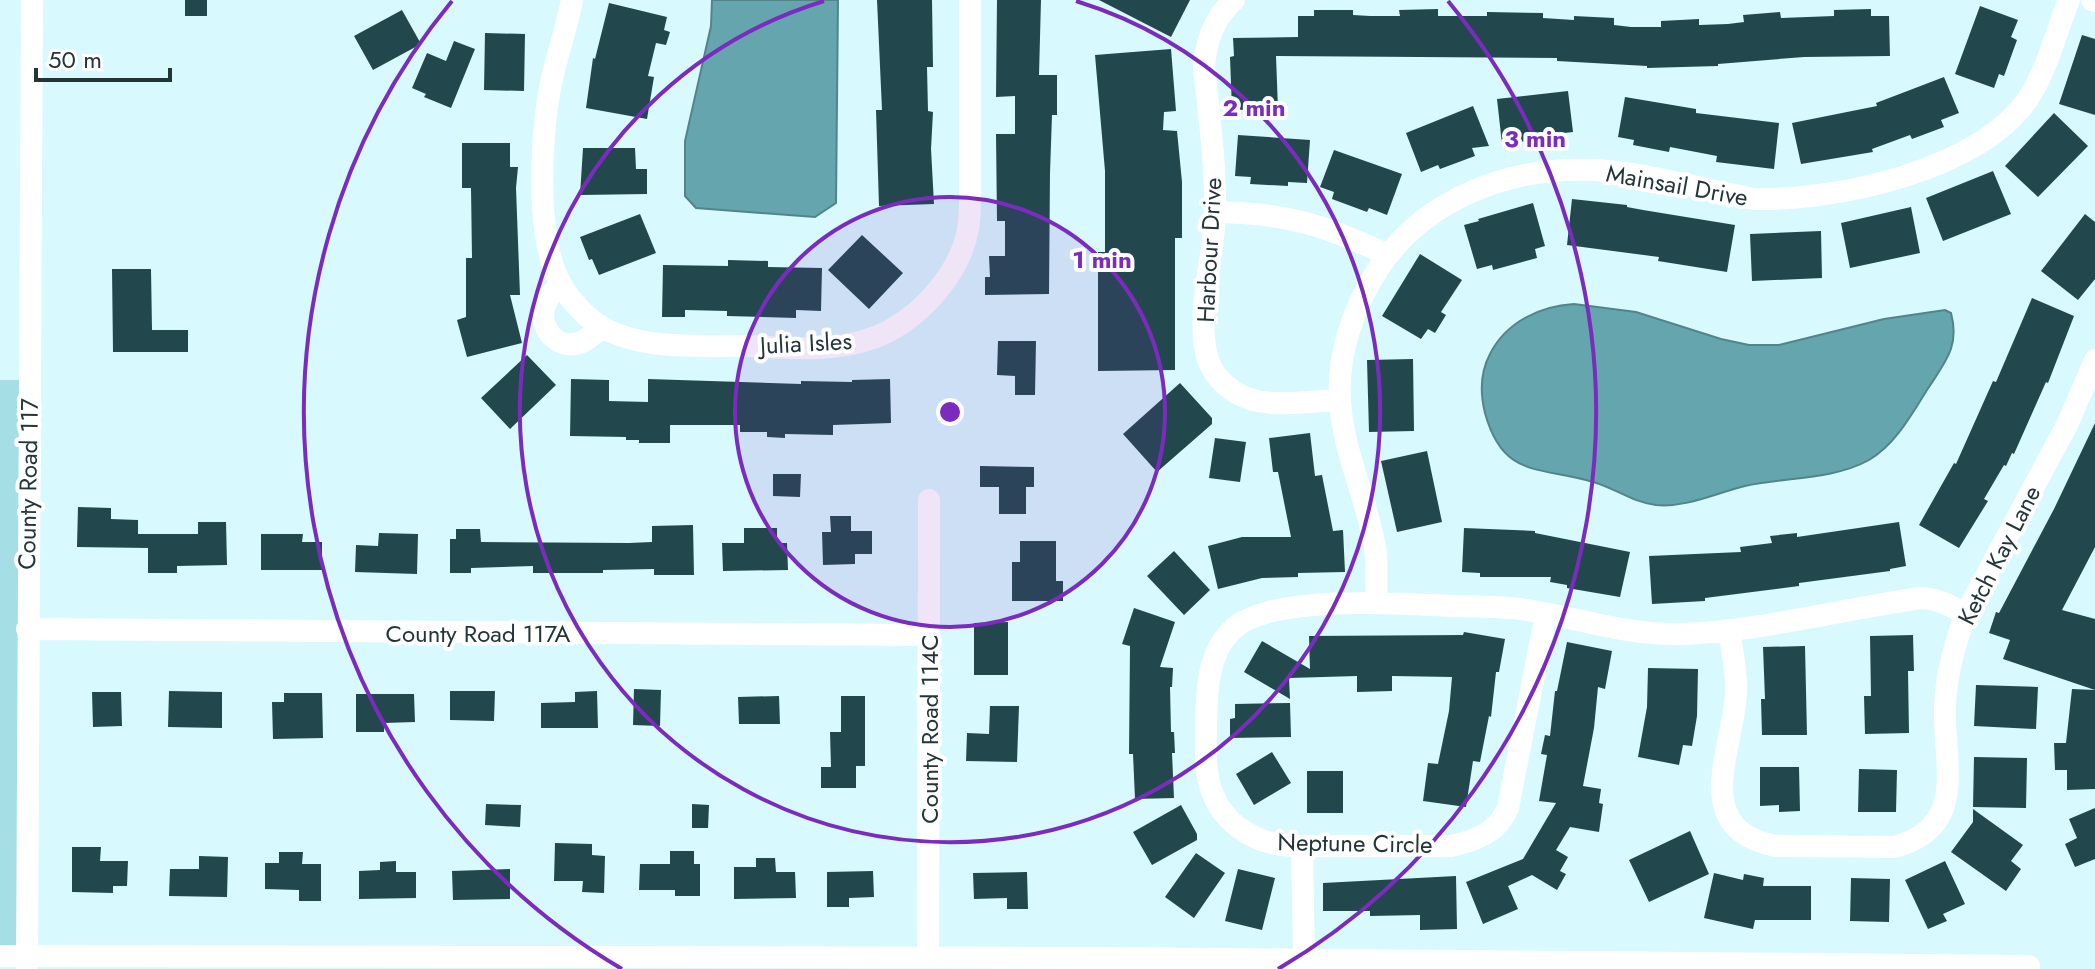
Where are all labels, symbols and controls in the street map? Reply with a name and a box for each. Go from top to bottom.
scale bar [36,32,170,82]
text: 50 m [48,42,102,77]
text: 2 min [1222,90,1286,125]
text: 3 min [1504,121,1566,156]
street label: Mainsail Drive [1603,155,1751,215]
street label: Harbour Drive [1188,177,1230,323]
text: 1 min [1072,242,1132,277]
street label: Julia Isles [756,323,853,363]
street label: County Road 117 [9,398,47,570]
centre of rings [936,398,964,426]
street label: Ketch Kay Lane [1949,479,2049,631]
street label: County Road 117A [386,616,571,651]
street label: County Road 114C [912,634,947,824]
street label: Neptune Circle [1277,824,1433,862]

